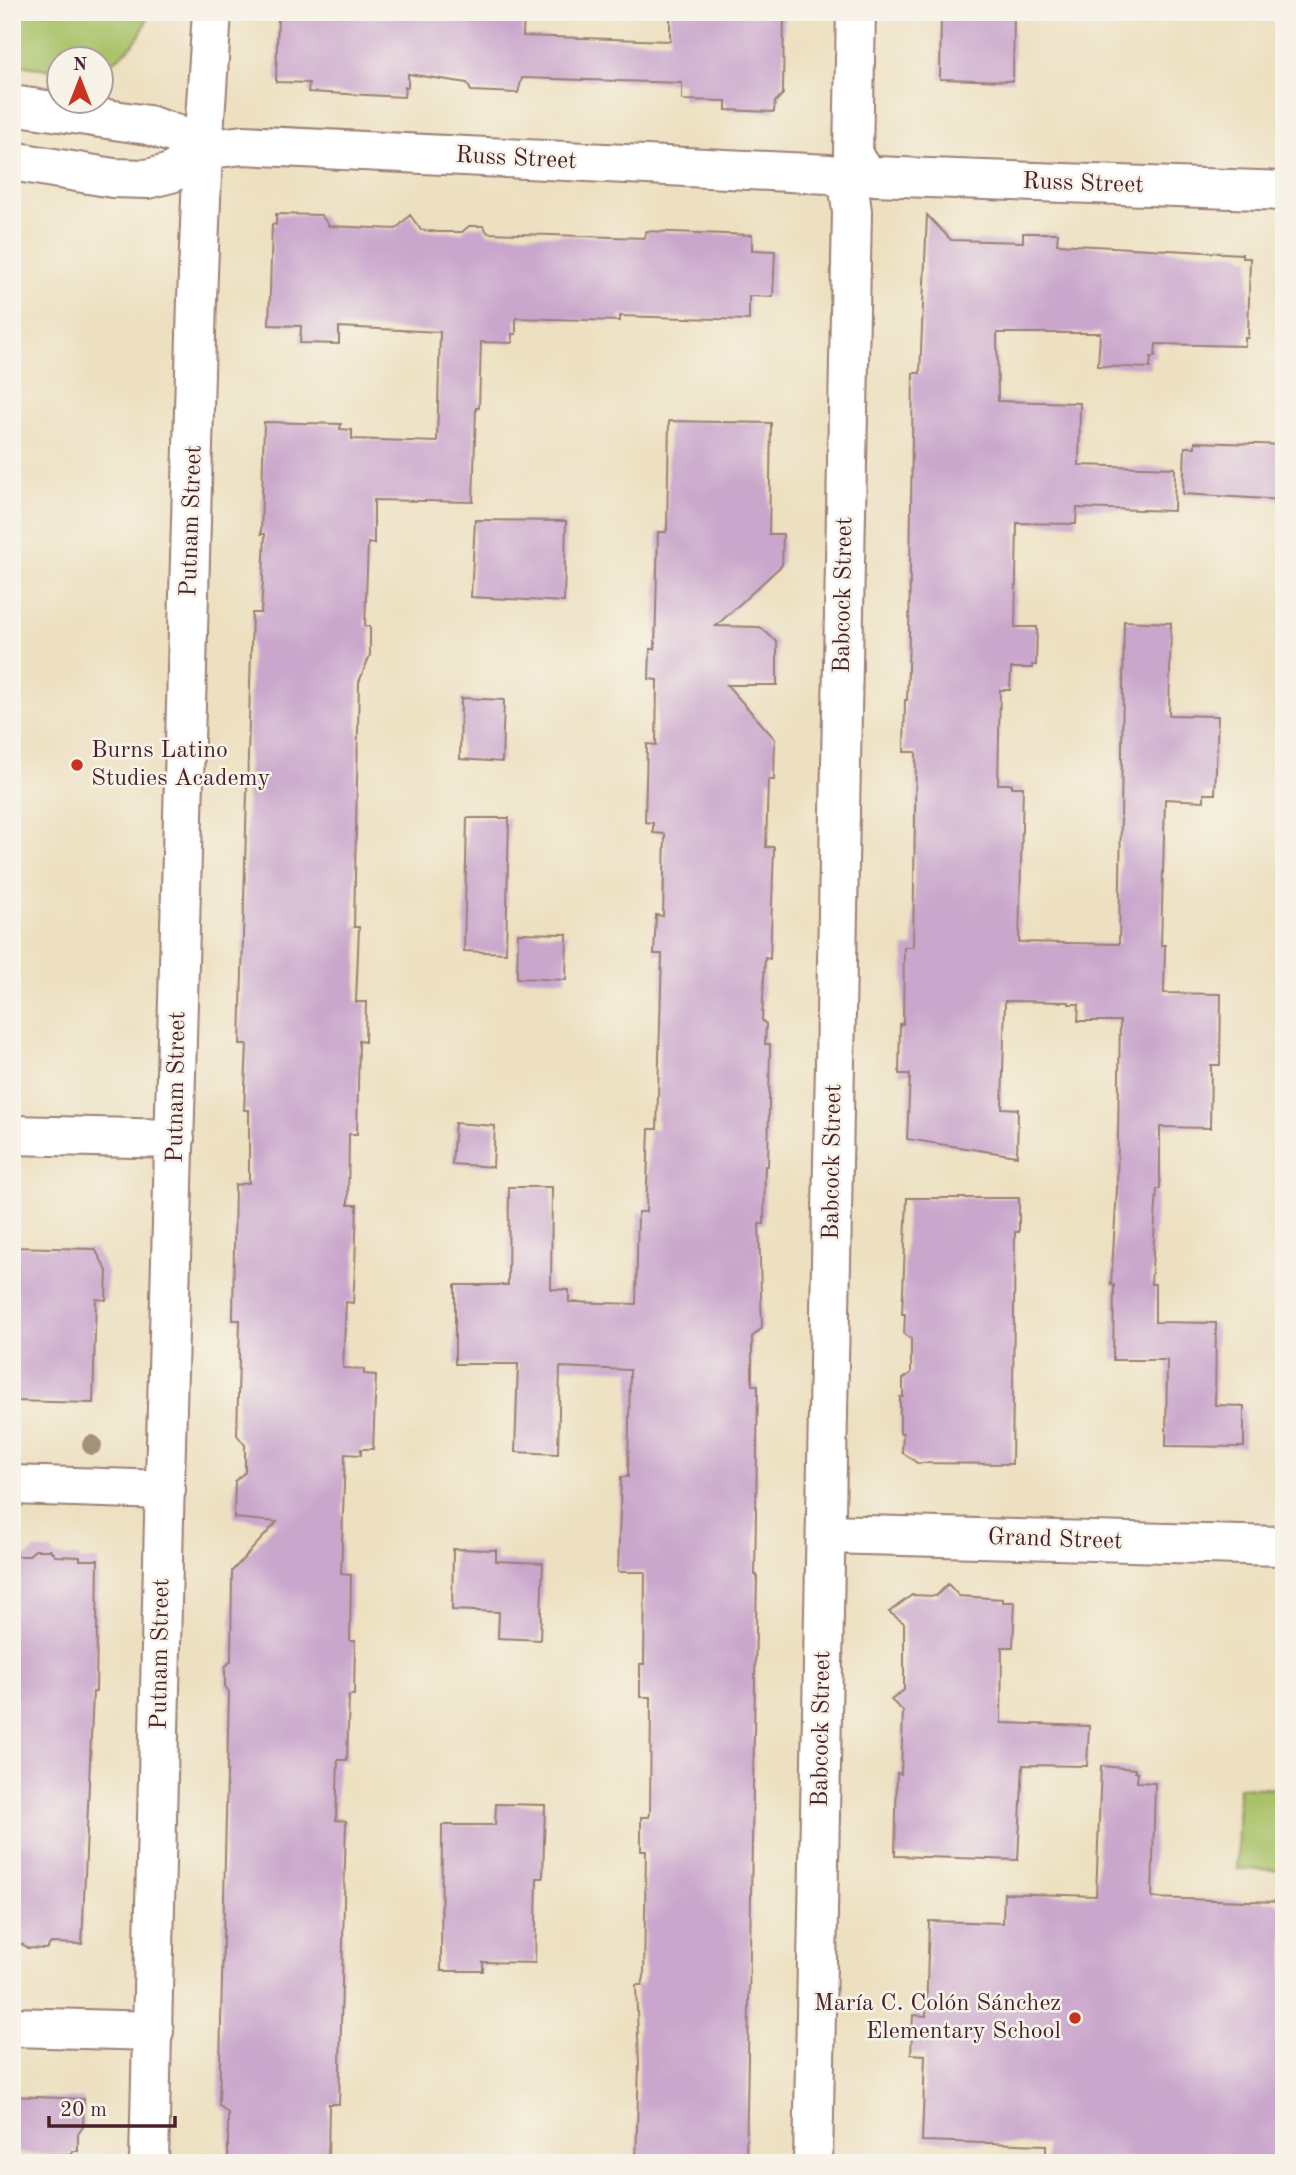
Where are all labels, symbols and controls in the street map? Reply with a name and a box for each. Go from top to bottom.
north arrow [46,46,116,116]
text: N [73,56,88,75]
street label: Russ Street [455,144,577,174]
street label: Russ Street [1022,170,1144,198]
street label: Putnam Street [177,445,207,597]
street label: Babcock Street [831,517,857,673]
place label: Burns Latino Studies Academy [91,739,271,791]
marker: Burns Latino Studies Academy [69,757,85,773]
street label: Putnam Street [164,1011,190,1163]
street label: Babcock Street [820,1084,846,1240]
street label: Grand Street [987,1526,1123,1554]
street label: Putnam Street [148,1578,174,1730]
street label: Babcock Street [809,1651,835,1807]
place label: María C. Colón Sánchez Elementary School [814,1992,1061,2044]
marker: María C. Colón Sánchez Elementary School [1067,2010,1083,2026]
scale bar [49,2084,175,2128]
text: 20 m [60,2100,107,2121]

